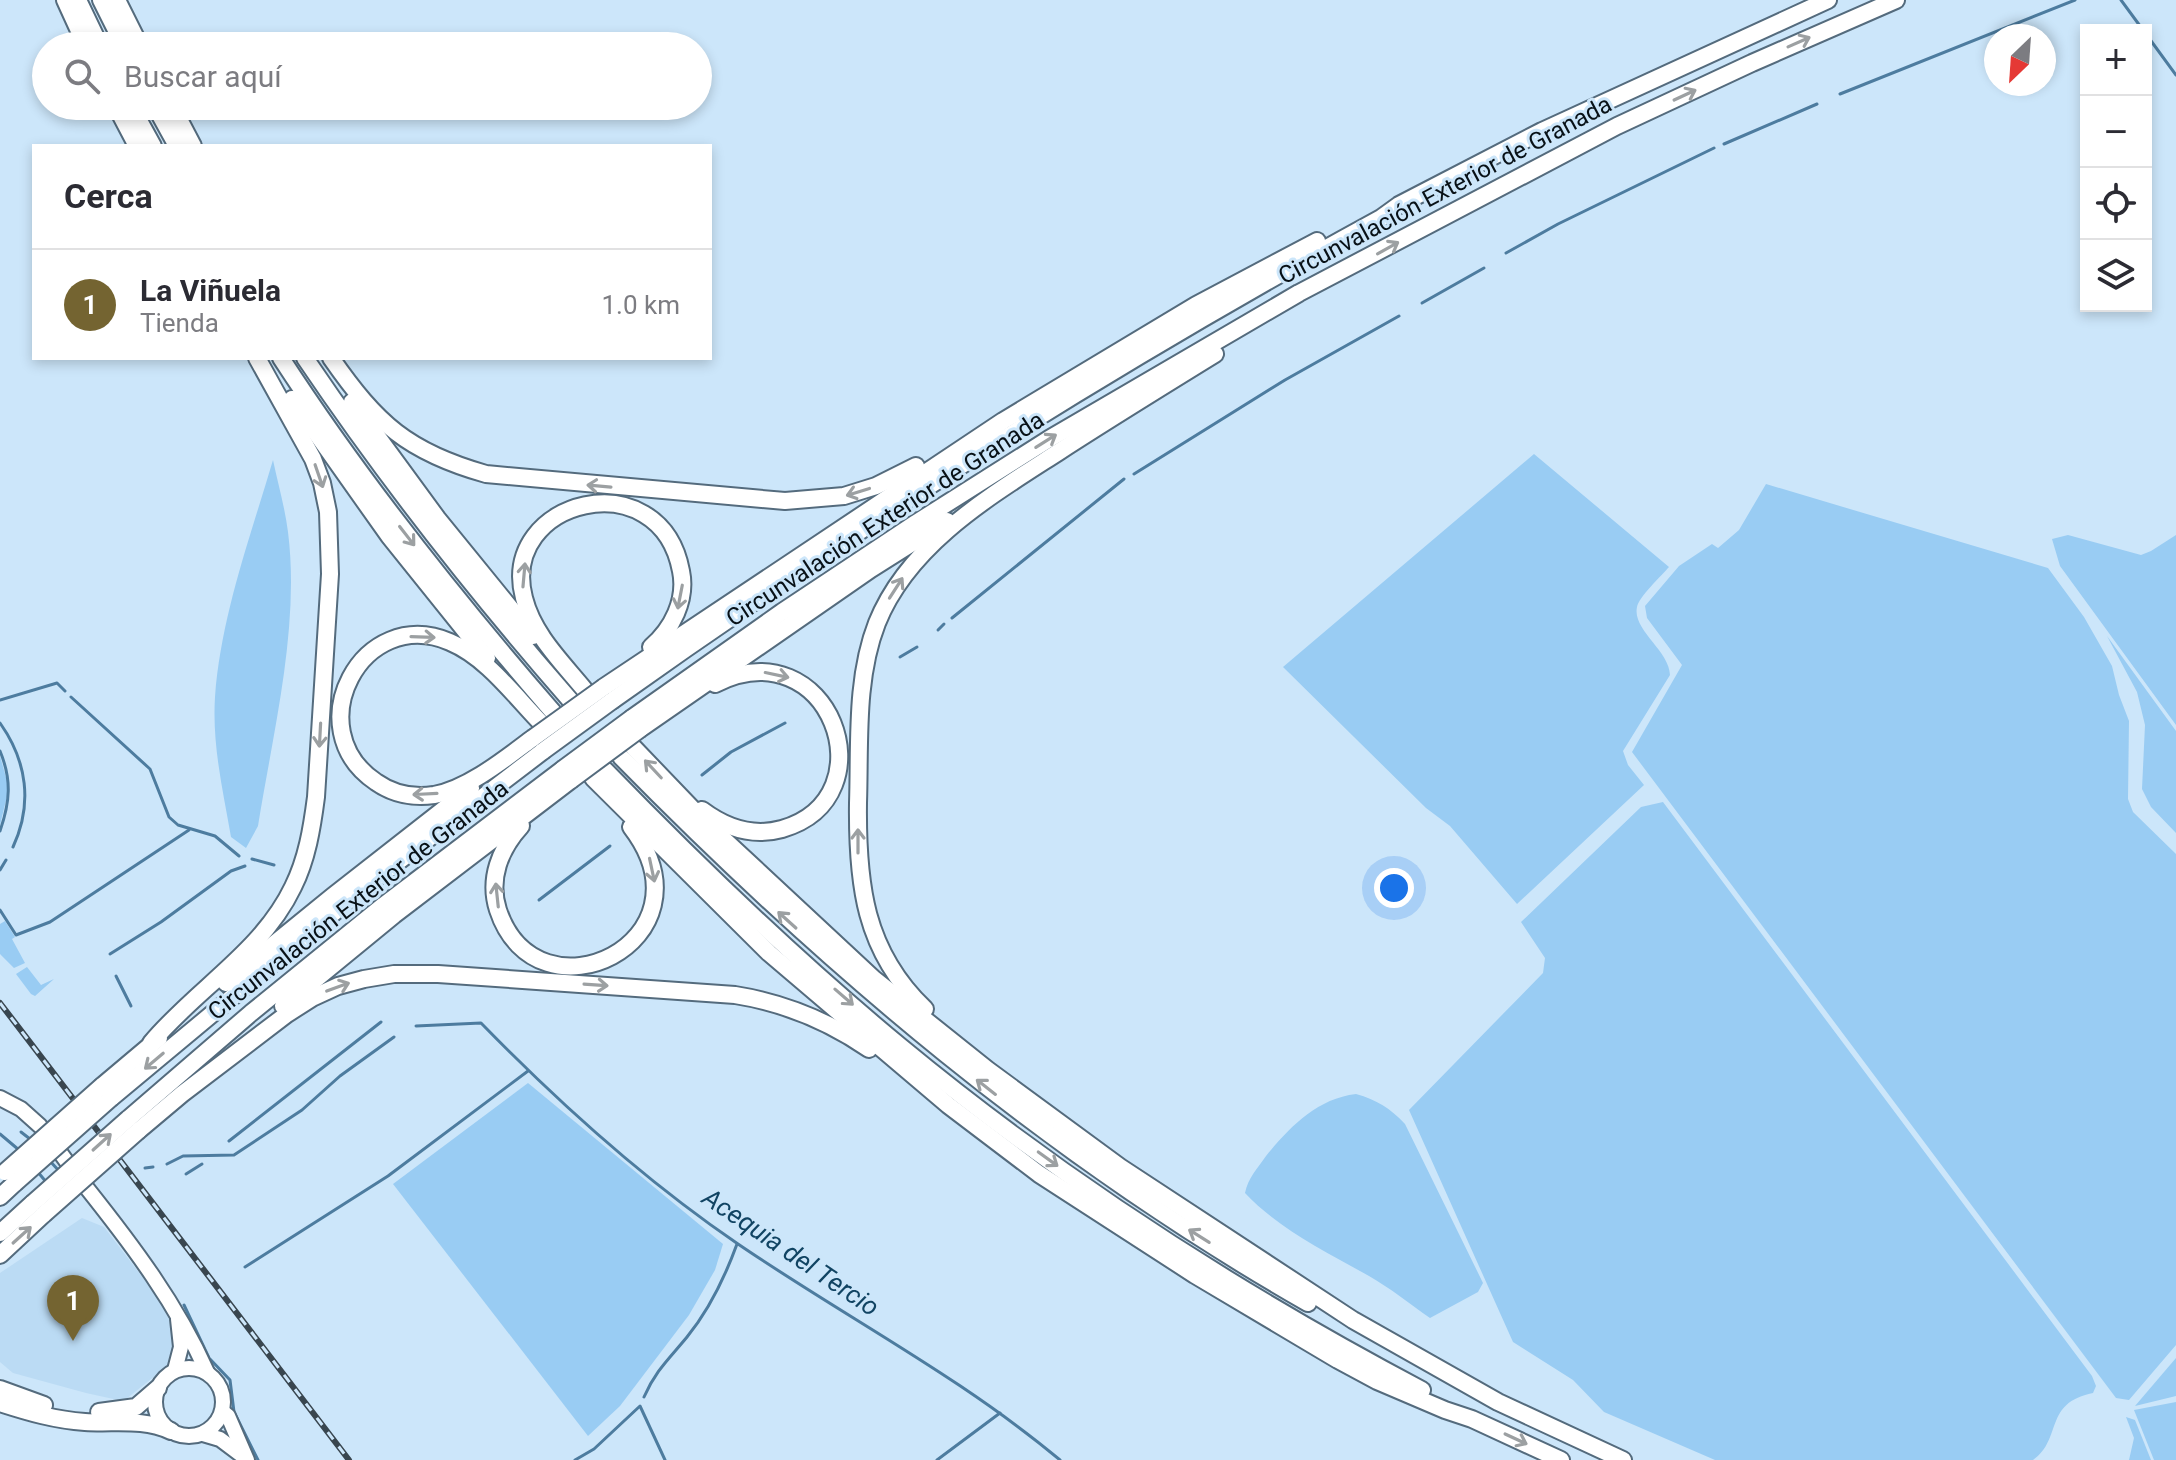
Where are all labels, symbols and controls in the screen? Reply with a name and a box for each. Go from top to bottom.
north arrow [1984,24,2056,96]
map controls [2080,24,2152,312]
button: + [2080,24,2152,96]
search box [32,32,712,120]
one-way arrow [1786,33,1811,48]
icon: search [60,54,104,98]
text: Buscar aquí [124,59,282,94]
one-way arrow [1672,87,1696,102]
street label: Circunvalación Exterior de Granada [1274,90,1616,290]
button: − [2080,96,2152,168]
button: locate [2080,168,2152,240]
text: Cerca [64,176,153,216]
one-way arrow [1375,239,1399,255]
button: layers [2080,240,2152,312]
text: La Viñuela [140,273,281,308]
text: 1 [83,290,97,320]
text: 1.0 km [601,290,680,320]
text: Tienda [140,308,219,338]
street label: Circunvalación Exterior de Granada [721,406,1049,632]
one-way arrow [1034,433,1057,449]
one-way arrow [312,464,327,489]
one-way arrow [586,478,613,493]
one-way arrow [845,485,871,500]
one-way arrow [398,525,415,546]
one-way arrow [517,562,532,589]
one-way arrow [888,577,904,600]
one-way arrow [671,584,686,609]
one-way arrow [409,629,436,644]
one-way arrow [764,668,789,683]
one-way arrow [312,721,327,748]
one-way arrow [644,759,663,779]
street label: Circunvalación Exterior de Granada [202,774,514,1026]
one-way arrow [412,787,439,802]
one-way arrow [850,828,866,855]
one-way arrow [645,857,660,883]
your location [1374,868,1414,908]
one-way arrow [489,882,504,909]
one-way arrow [777,911,797,929]
one-way arrow [582,978,609,993]
one-way arrow [325,979,350,993]
one-way arrow [833,988,853,1006]
one-way arrow [144,1052,164,1070]
one-way arrow [976,1078,997,1095]
one-way arrow [91,1133,111,1151]
one-way arrow [1036,1150,1058,1167]
water label: Acequia del Tercio [695,1181,885,1322]
one-way arrow [12,1225,32,1244]
one-way arrow [1188,1228,1211,1244]
pin: 1 [47,1275,99,1341]
one-way arrow [1504,1432,1528,1447]

